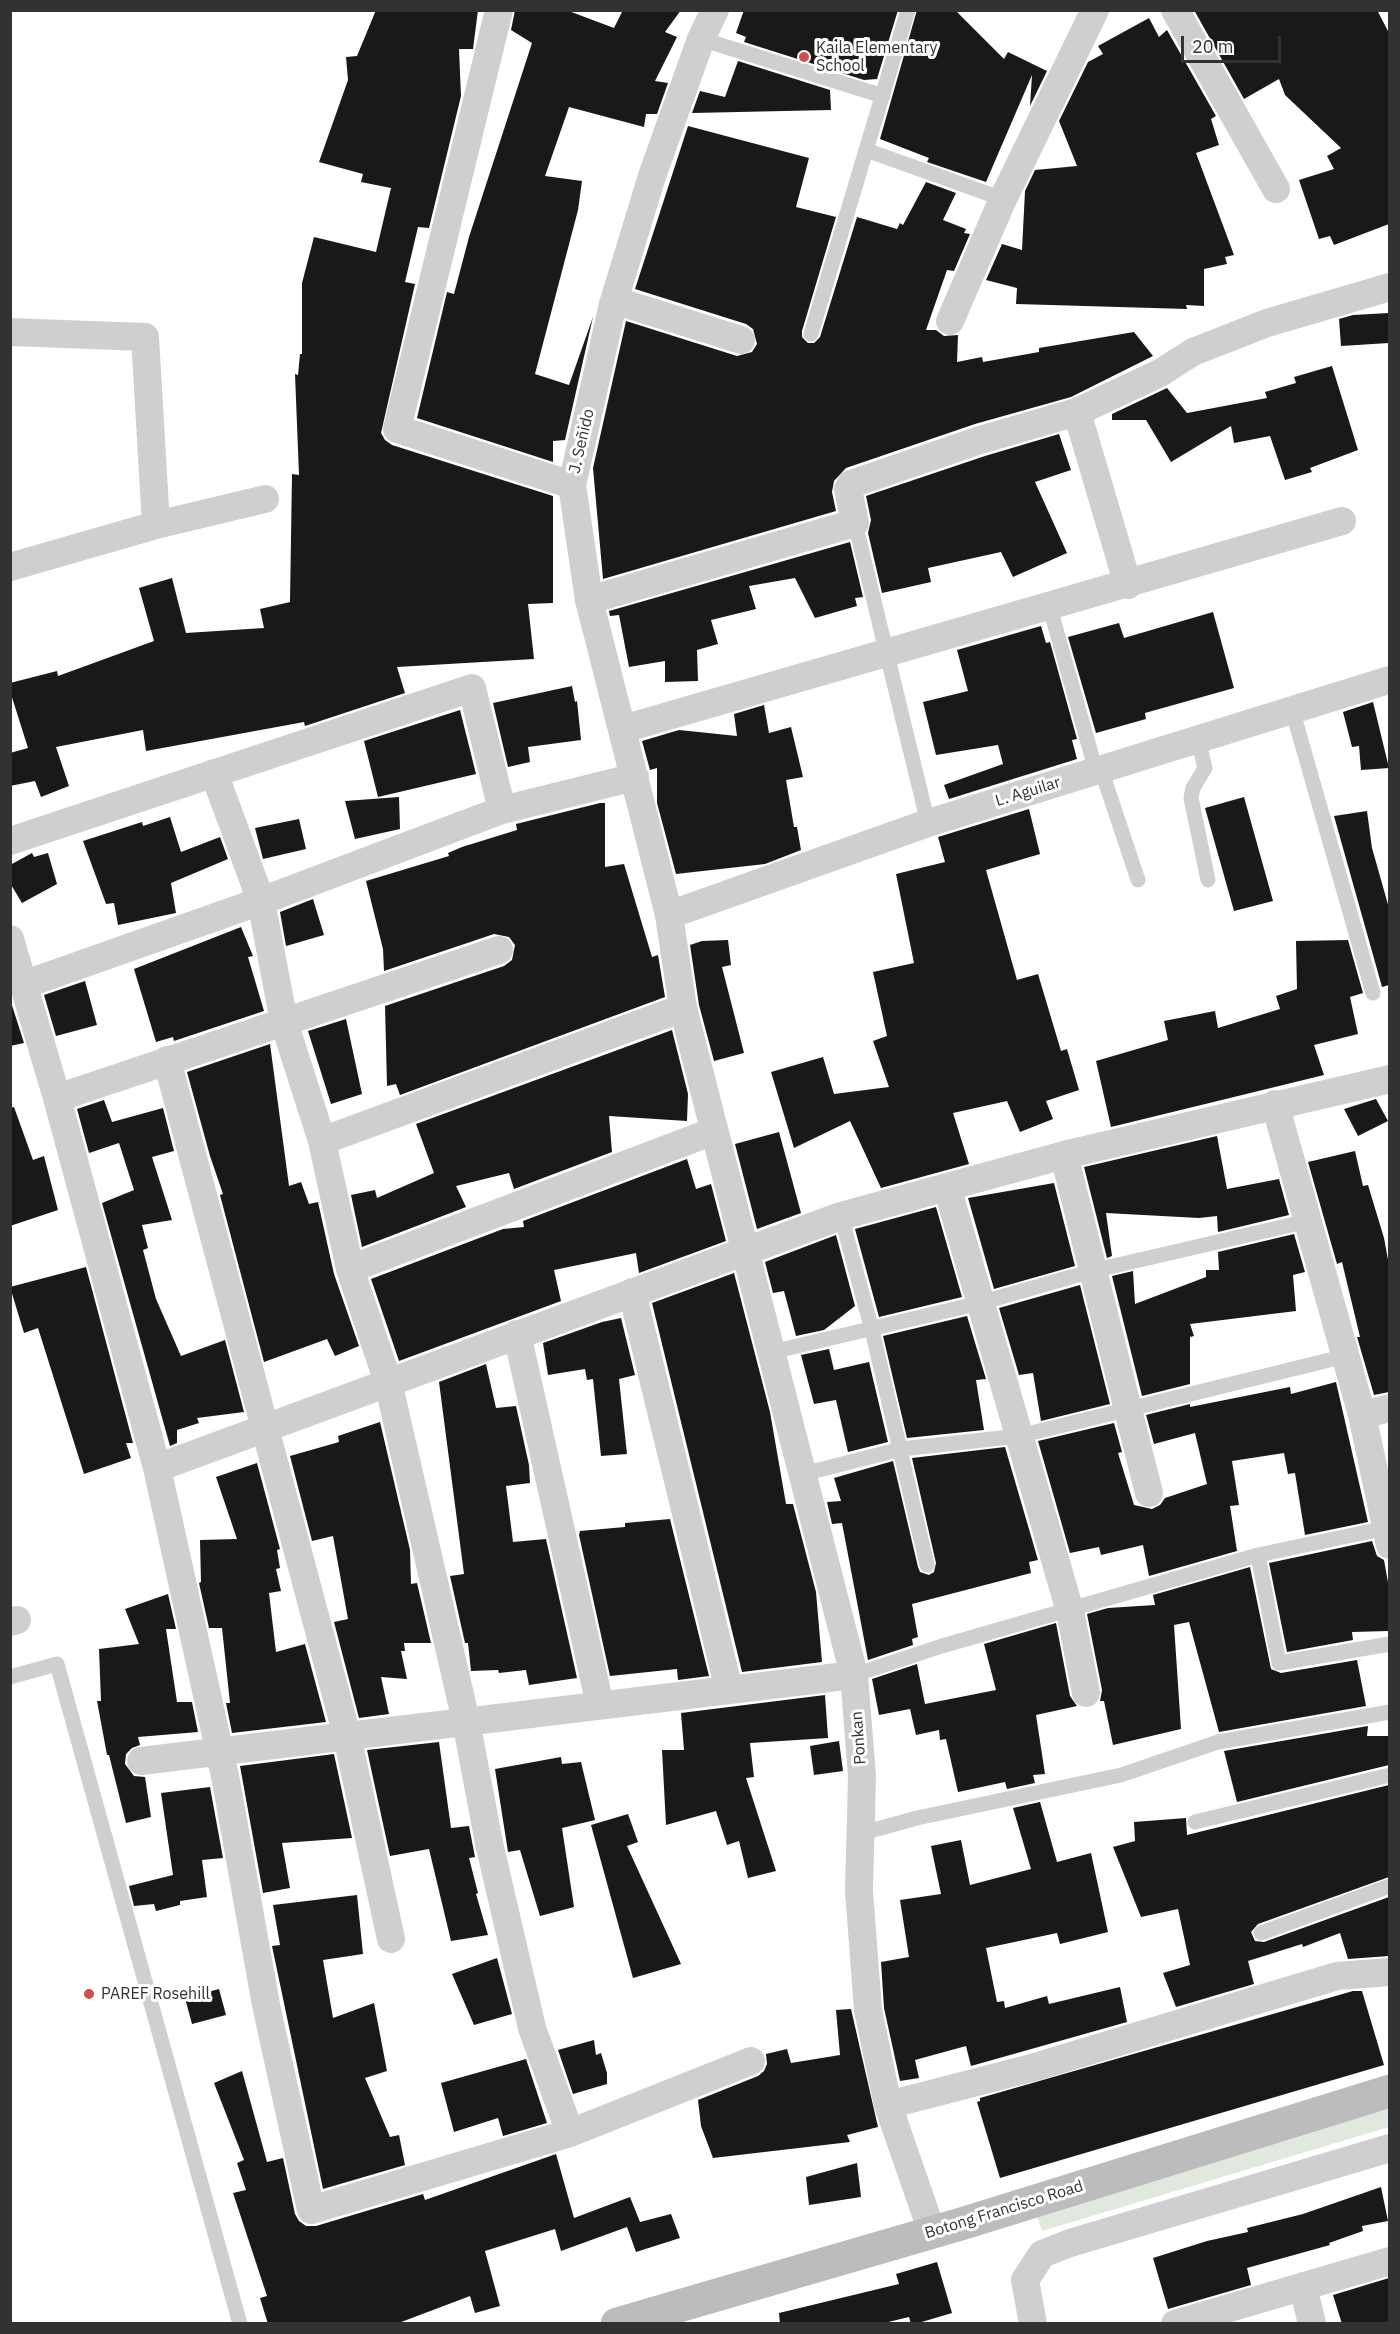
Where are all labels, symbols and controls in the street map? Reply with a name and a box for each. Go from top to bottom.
scale bar [1184,24,1284,62]
text: 20 m [1192,35,1234,58]
place label: Kaila Elementary School [816,38,938,76]
marker: Kaila Elementary School [797,50,811,64]
street label: J. Señido [565,407,599,475]
street label: L. Aguilar [993,773,1063,811]
street label: Ponkan [848,1711,870,1765]
place label: PAREF Rosehill [101,1984,210,2004]
marker: PAREF Rosehill [82,1987,96,2001]
street label: Botong Francisco Road [922,2177,1086,2243]

